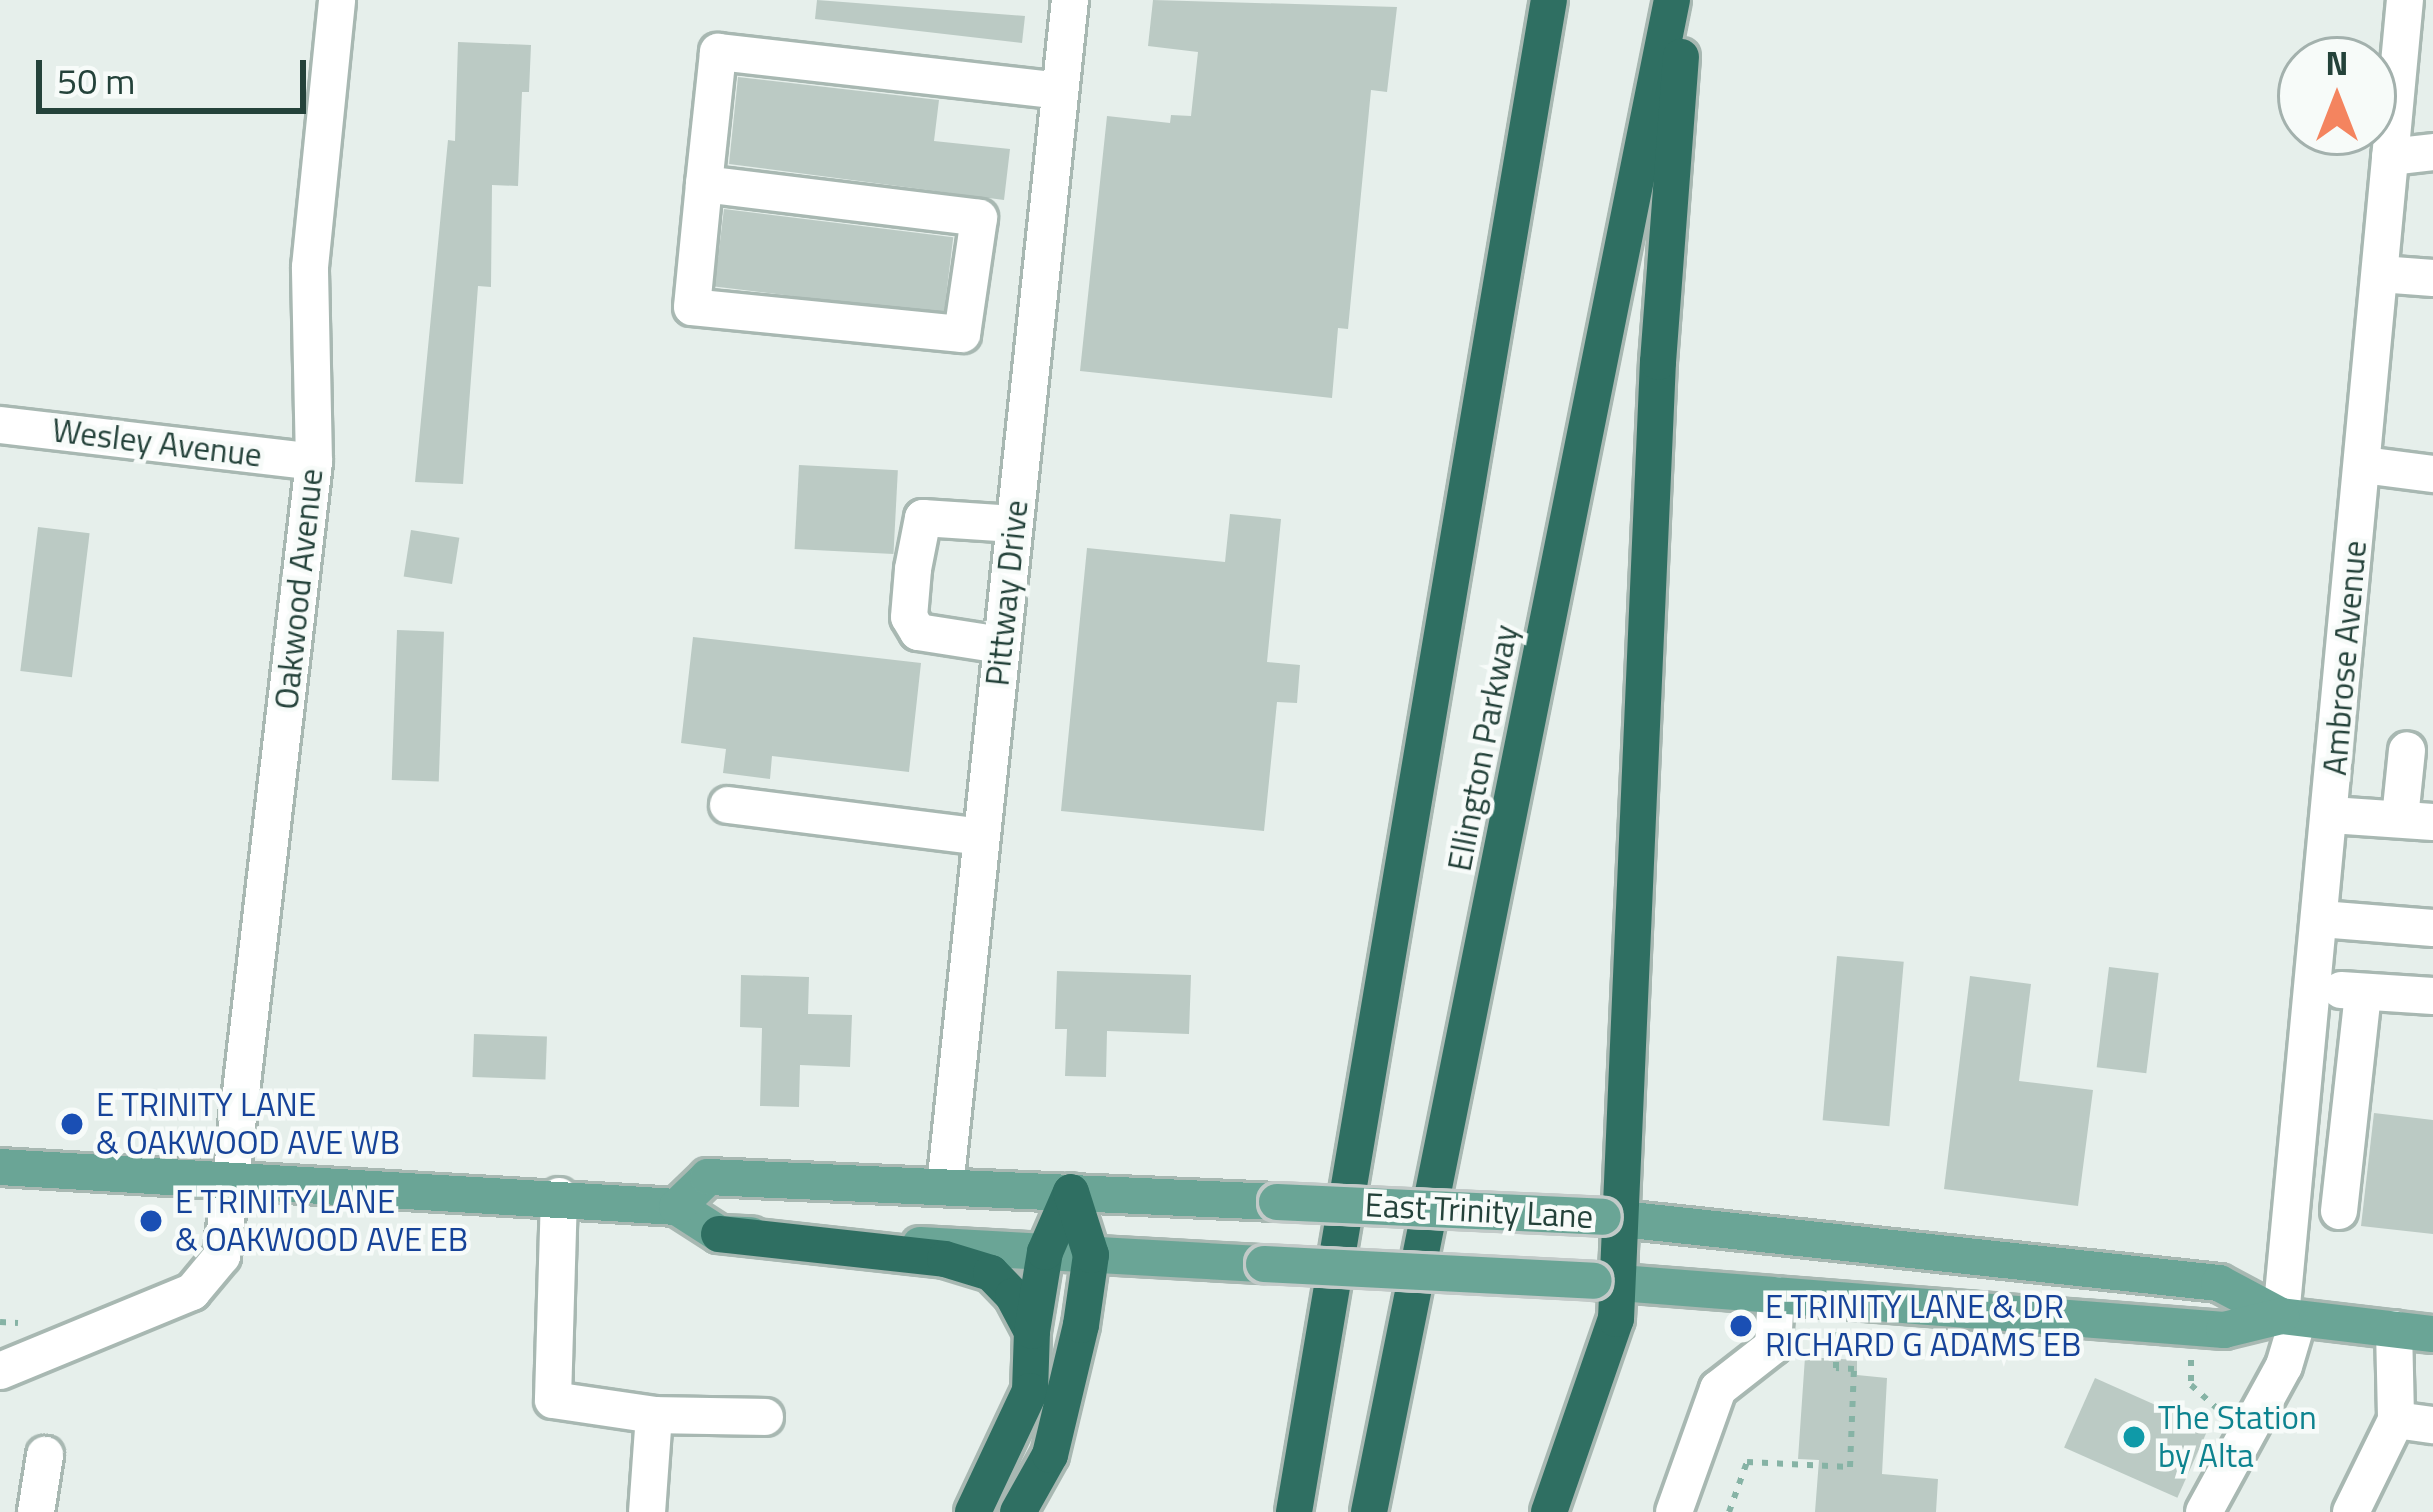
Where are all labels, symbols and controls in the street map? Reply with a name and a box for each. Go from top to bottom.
scale bar [42,36,312,110]
north arrow [2277,36,2397,156]
text: N [2326,38,2348,88]
text: 50 m [57,53,135,108]
street label: Wesley Avenue [50,410,264,476]
street label: Oakwood Avenue [267,467,331,711]
street label: Pittway Drive [978,498,1036,688]
street label: Ambrose Avenue [2315,539,2375,777]
street label: Ellington Parkway [1440,622,1526,874]
place label: E TRINITY LANE & OAKWOOD AVE WB [96,1085,400,1163]
marker: E TRINITY LANE & OAKWOOD AVE WB [59,1111,85,1137]
place label: E TRINITY LANE & OAKWOOD AVE EB [175,1182,468,1260]
street label: East Trinity Lane [1364,1185,1594,1237]
marker: E TRINITY LANE & OAKWOOD AVE EB [138,1208,164,1234]
place label: E TRINITY LANE & DR RICHARD G ADAMS EB [1765,1287,2081,1365]
marker: E TRINITY LANE & DR RICHARD G ADAMS EB [1728,1313,1754,1339]
place label: The Station by Alta [2158,1398,2317,1476]
marker: The Station by Alta [2121,1424,2147,1450]

